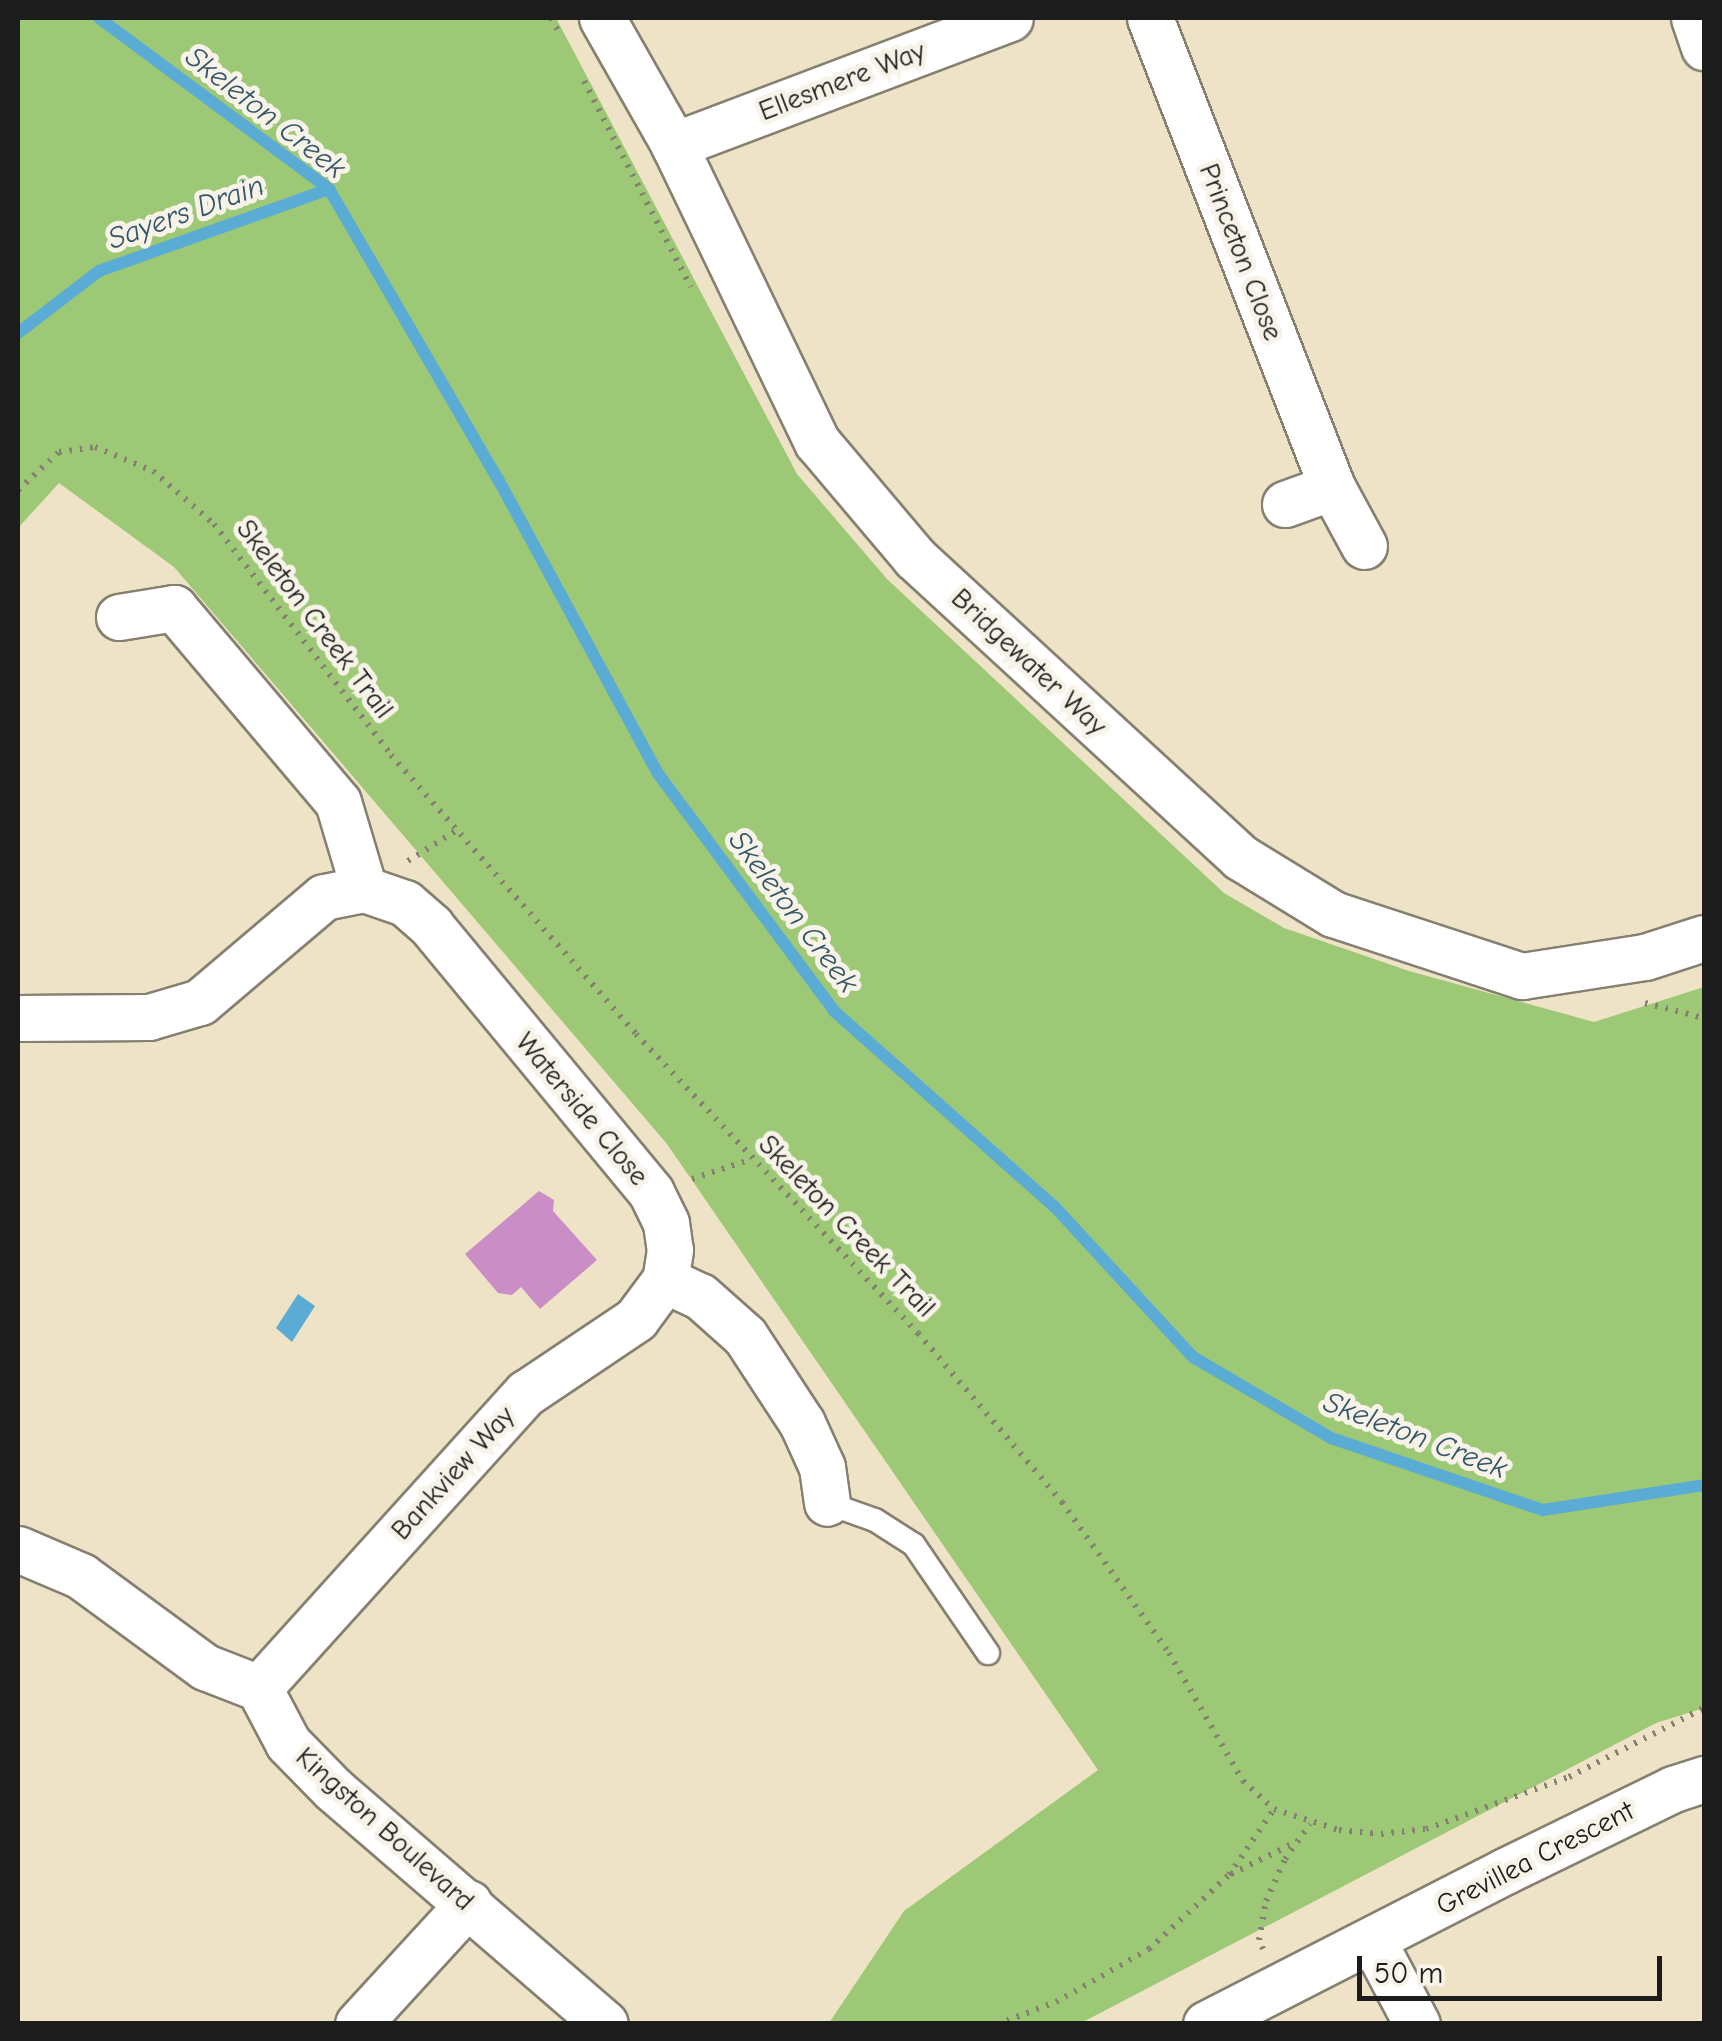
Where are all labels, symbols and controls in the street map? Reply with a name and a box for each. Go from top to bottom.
street label: Ellesmere Way [754,34,930,128]
water label: Skeleton Creek [178,39,352,187]
street label: Princeton Close [1192,159,1290,345]
water label: Sayers Drain [103,168,269,258]
street label: Skeleton Creek Trail [229,513,401,725]
street label: Bridgewater Way [944,581,1114,743]
water label: Skeleton Creek [720,824,866,1000]
street label: Waterside Close [508,1026,656,1192]
street label: Skeleton Creek Trail [751,1128,943,1324]
water label: Skeleton Creek [1318,1385,1512,1487]
street label: Bankview Way [384,1399,522,1547]
street label: Kingston Boulevard [289,1740,481,1918]
street label: Grevillea Crescent [1431,1794,1639,1922]
scale bar [1362,1936,1667,1998]
text: 50 m [1374,1956,1443,1991]

